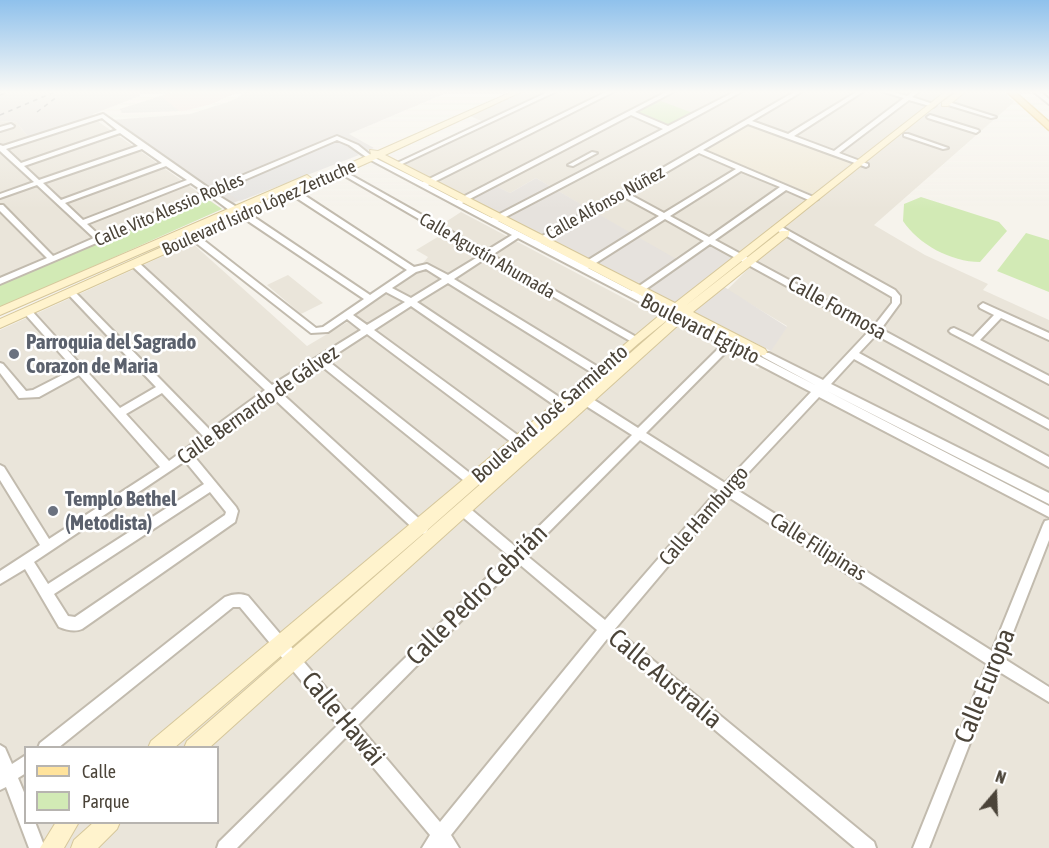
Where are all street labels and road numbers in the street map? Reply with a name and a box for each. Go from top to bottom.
street label: Boulevard Isidro López Zertuche [159,155,359,261]
street label: Calle Alfonso Núñez [542,162,668,244]
street label: Calle Vito Alessio Robles [91,169,247,251]
street label: Calle Agustín Ahumada [415,208,559,304]
street label: Calle Formosa [783,271,891,345]
street label: Boulevard Egipto [636,288,764,370]
street label: Boulevard José Sarmiento [467,339,633,489]
street label: Calle Bernardo de Gálvez [172,340,344,470]
street label: Calle Hamburgo [654,461,754,571]
street label: Calle Filipinas [765,508,871,586]
street label: Calle Pedro Cebrián [400,518,554,672]
street label: Calle Australia [602,622,728,736]
street label: Calle Europa [948,624,1022,748]
street label: Calle Hawái [295,666,391,772]

